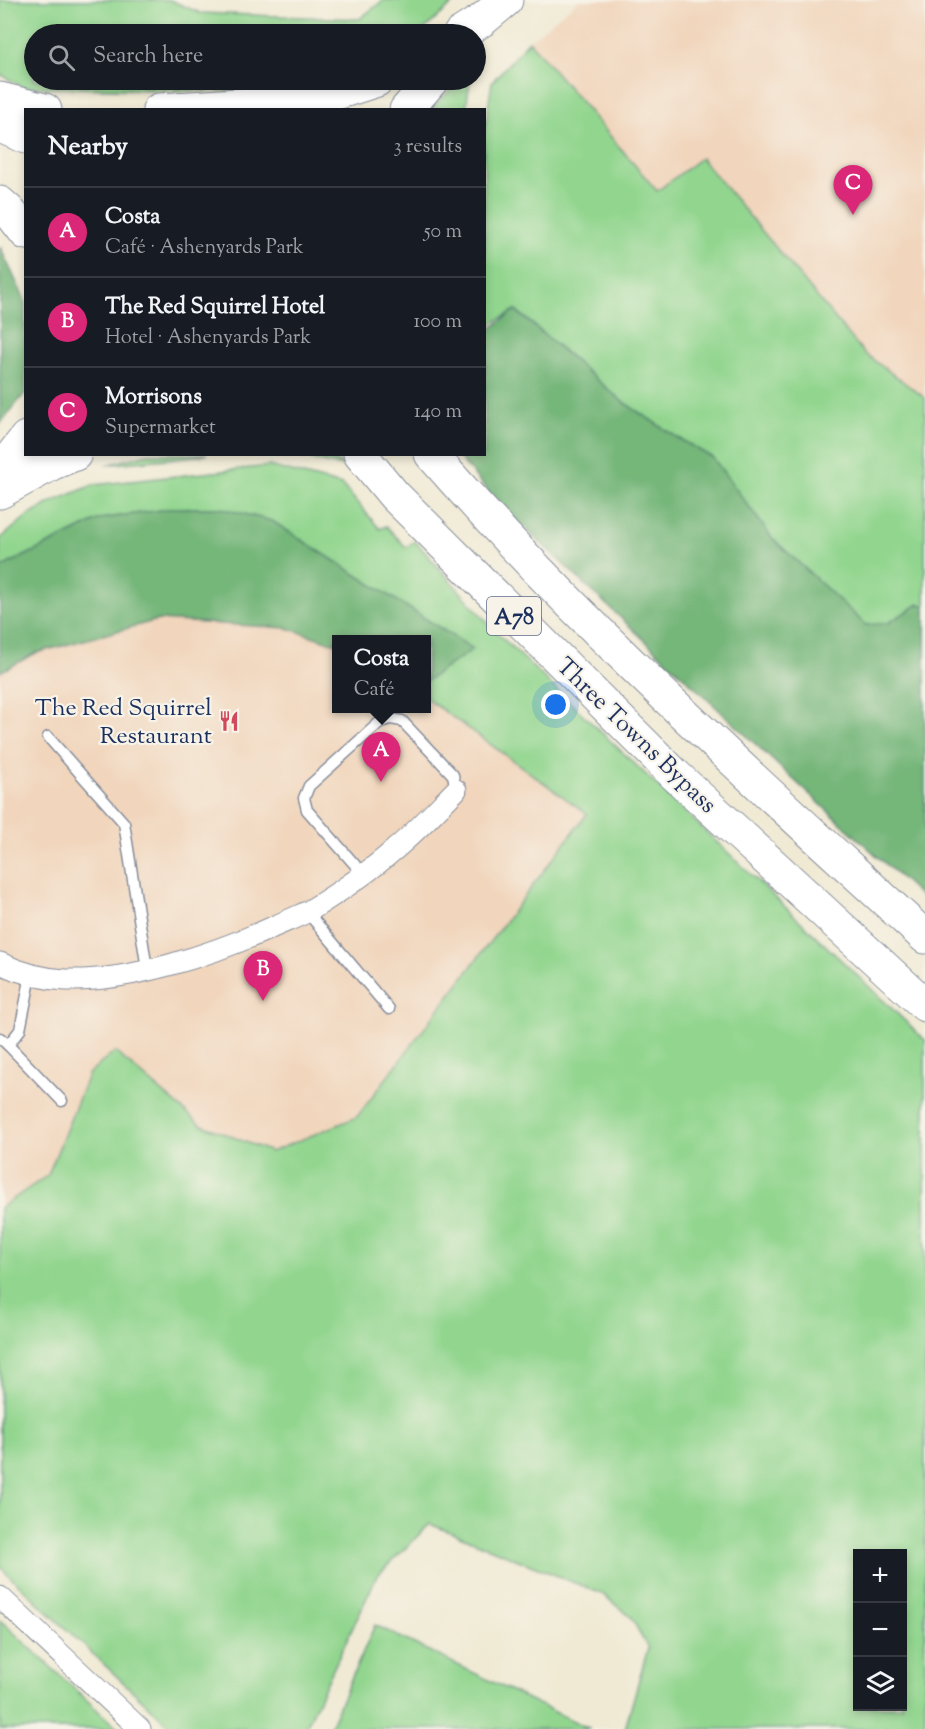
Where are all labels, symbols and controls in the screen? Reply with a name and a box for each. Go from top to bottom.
search box [24,24,486,90]
icon: search [45,41,78,74]
text: Search here [93,41,203,73]
text: Nearby [48,129,128,166]
text: 3 results [393,133,462,162]
pin: C [834,166,872,215]
text: Costa [105,202,160,234]
text: A [59,218,76,247]
text: 50 m [424,218,462,247]
text: Café · Ashenyards Park [105,234,304,263]
text: The Red Squirrel Hotel [105,292,325,324]
text: B [61,308,74,337]
text: 100 m [413,308,462,337]
text: Hotel · Ashenyards Park [105,324,311,353]
text: Morrisons [105,382,202,414]
text: C [59,398,76,427]
text: 140 m [414,398,462,427]
text: Supermarket [105,414,216,443]
road number: A78 [487,597,541,635]
popup [332,635,431,713]
text: Costa [354,644,409,676]
street label: Three Towns Bypass [548,651,723,822]
text: Café [354,676,395,705]
your location [541,690,570,719]
place label: The Red Squirrel Restaurant [35,692,212,754]
restaurant icon: The Red Squirrel Restaurant [217,709,241,733]
pin: A [362,732,400,782]
pin: B [244,952,282,1001]
map controls [853,1549,907,1711]
button: + [853,1549,907,1603]
button: − [853,1603,907,1657]
button: layers [853,1657,907,1711]

